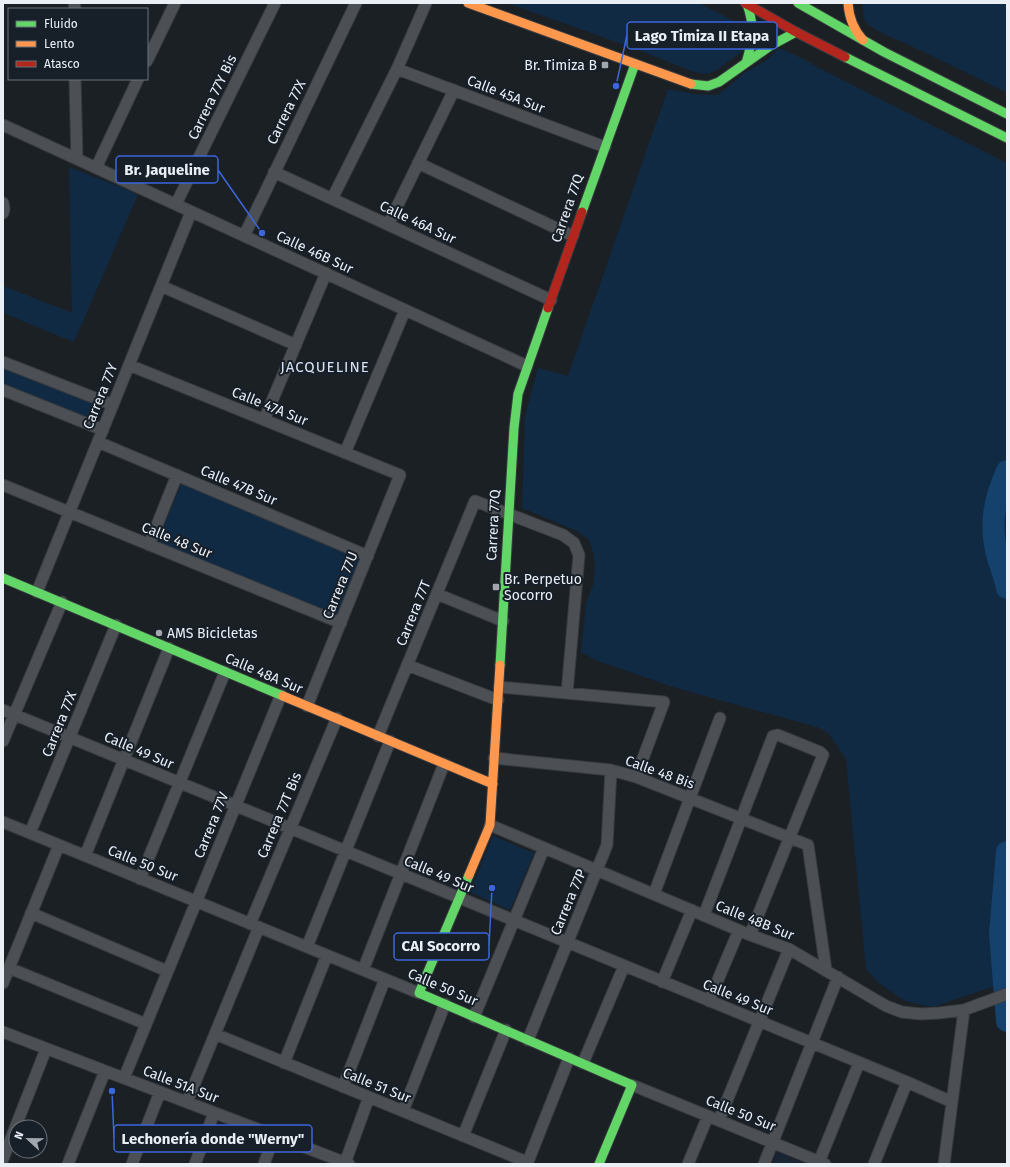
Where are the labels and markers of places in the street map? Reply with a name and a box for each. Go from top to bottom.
callout: Lago Timiza II Etapa [627,22,777,49]
place label: Br. Timiza B [524,57,597,74]
marker: Br. Timiza B [600,60,610,70]
callout: Br. Jaqueline [116,156,218,183]
place label: Br. Perpetuo Socorro [504,571,582,604]
marker: Br. Perpetuo Socorro [491,582,501,592]
place label: AMS Bicicletas [167,625,258,642]
marker: AMS Bicicletas [154,628,164,638]
callout: CAI Socorro [394,933,489,960]
callout: Lechonería donde "Werny" [114,1125,312,1152]

